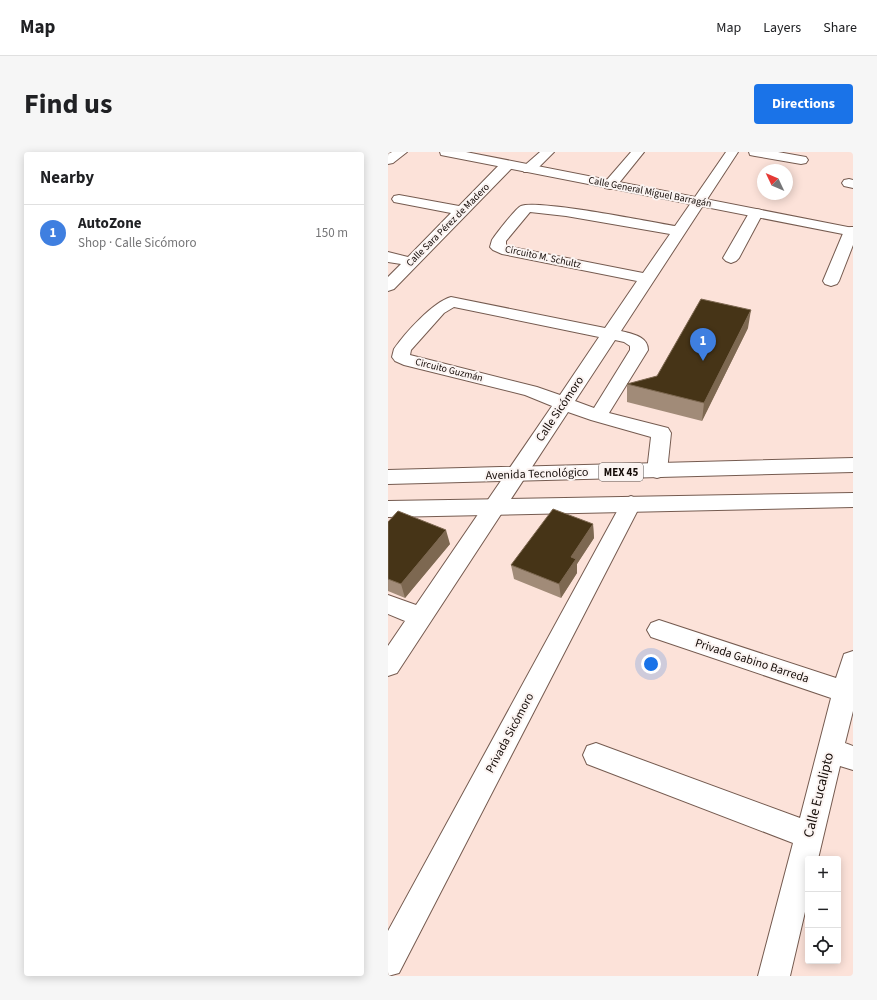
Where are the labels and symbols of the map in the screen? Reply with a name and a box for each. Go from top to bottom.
north arrow [757,164,793,200]
street label: Calle General Miguel Barragán [587,173,713,211]
street label: Calle Sara Pérez de Madero [403,180,493,270]
street label: Circuito M. Schultz [504,242,582,272]
pin: 1 [690,328,716,361]
street label: Circuito Guzmán [414,355,484,385]
street label: Calle Sicómoro [532,373,588,445]
road number: MEX 45 [599,463,643,481]
street label: Avenida Tecnológico [485,464,589,484]
street label: Privada Gabino Barreda [693,635,811,687]
your location [641,654,661,674]
street label: Privada Sicómoro [482,690,538,776]
street label: Calle Eucalipto [799,750,839,840]

